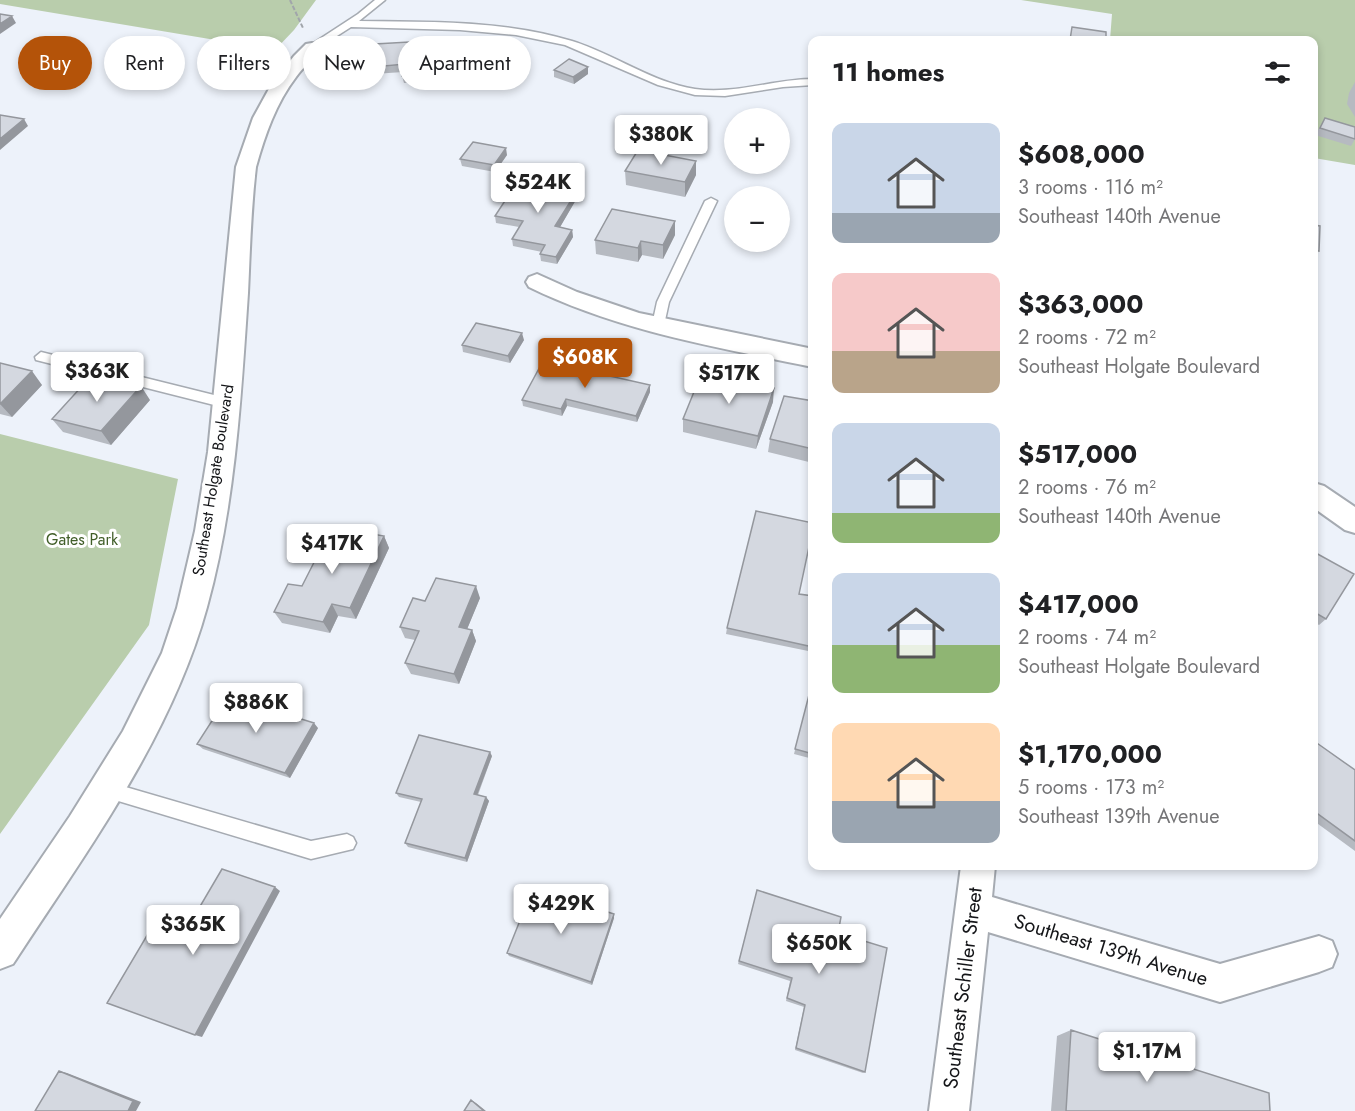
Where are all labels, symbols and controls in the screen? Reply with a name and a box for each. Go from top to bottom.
chip: Buy [18,36,92,90]
chip: Rent [104,36,185,90]
chip: Filters [197,36,291,90]
chip: New [303,36,386,90]
chip: Apartment [398,36,531,90]
text: 11 homes [832,53,944,91]
icon: filters [1261,56,1294,89]
map controls [724,108,790,252]
button: + [724,108,790,174]
pin: $380K [619,115,703,166]
text: $380K [629,120,693,149]
text: $608,000 [1018,135,1145,173]
icon: home [880,147,952,219]
pin: $524K [496,163,580,214]
text: $524K [505,168,571,197]
text: 3 rooms · 116 m² [1018,173,1163,202]
button: − [724,186,790,252]
text: Southeast 140th Avenue [1018,202,1221,231]
text: $363,000 [1018,285,1144,323]
icon: home [880,297,952,369]
text: 2 rooms · 72 m² [1018,323,1156,352]
pin: $608K [543,338,627,389]
text: $608K [552,343,618,372]
pin: $363K [55,352,139,403]
text: Southeast Holgate Boulevard [1018,352,1260,381]
pin: $517K [687,354,771,405]
text: $363K [65,357,129,386]
text: $517K [698,359,760,388]
street label: Southeast Holgate Boulevard [186,382,240,578]
text: $517,000 [1018,435,1137,473]
icon: home [880,447,952,519]
text: 2 rooms · 76 m² [1018,473,1156,502]
text: Southeast 140th Avenue [1018,502,1221,531]
pin: $417K [290,524,374,575]
park label: Gates Park [46,528,119,551]
text: $417K [301,529,363,558]
text: $417,000 [1018,585,1139,623]
icon: home [880,597,952,669]
text: 2 rooms · 74 m² [1018,623,1156,652]
text: Southeast Holgate Boulevard [1018,652,1260,681]
pin: $886K [214,683,298,734]
text: $886K [224,688,288,717]
text: $1,170,000 [1018,735,1162,773]
icon: home [880,747,952,819]
text: 5 rooms · 173 m² [1018,773,1164,802]
text: Southeast 139th Avenue [1018,802,1220,831]
pin: $429K [519,884,603,935]
street label: Southeast Schiller Street [936,885,990,1090]
text: $429K [528,889,594,918]
pin: $365K [151,905,235,956]
street label: Southeast 139th Avenue [1010,907,1212,993]
text: $365K [160,910,226,939]
pin: $650K [777,924,861,975]
text: $650K [786,929,852,958]
pin: $1.17M [1098,1032,1196,1083]
text: $1.17M [1112,1037,1182,1066]

